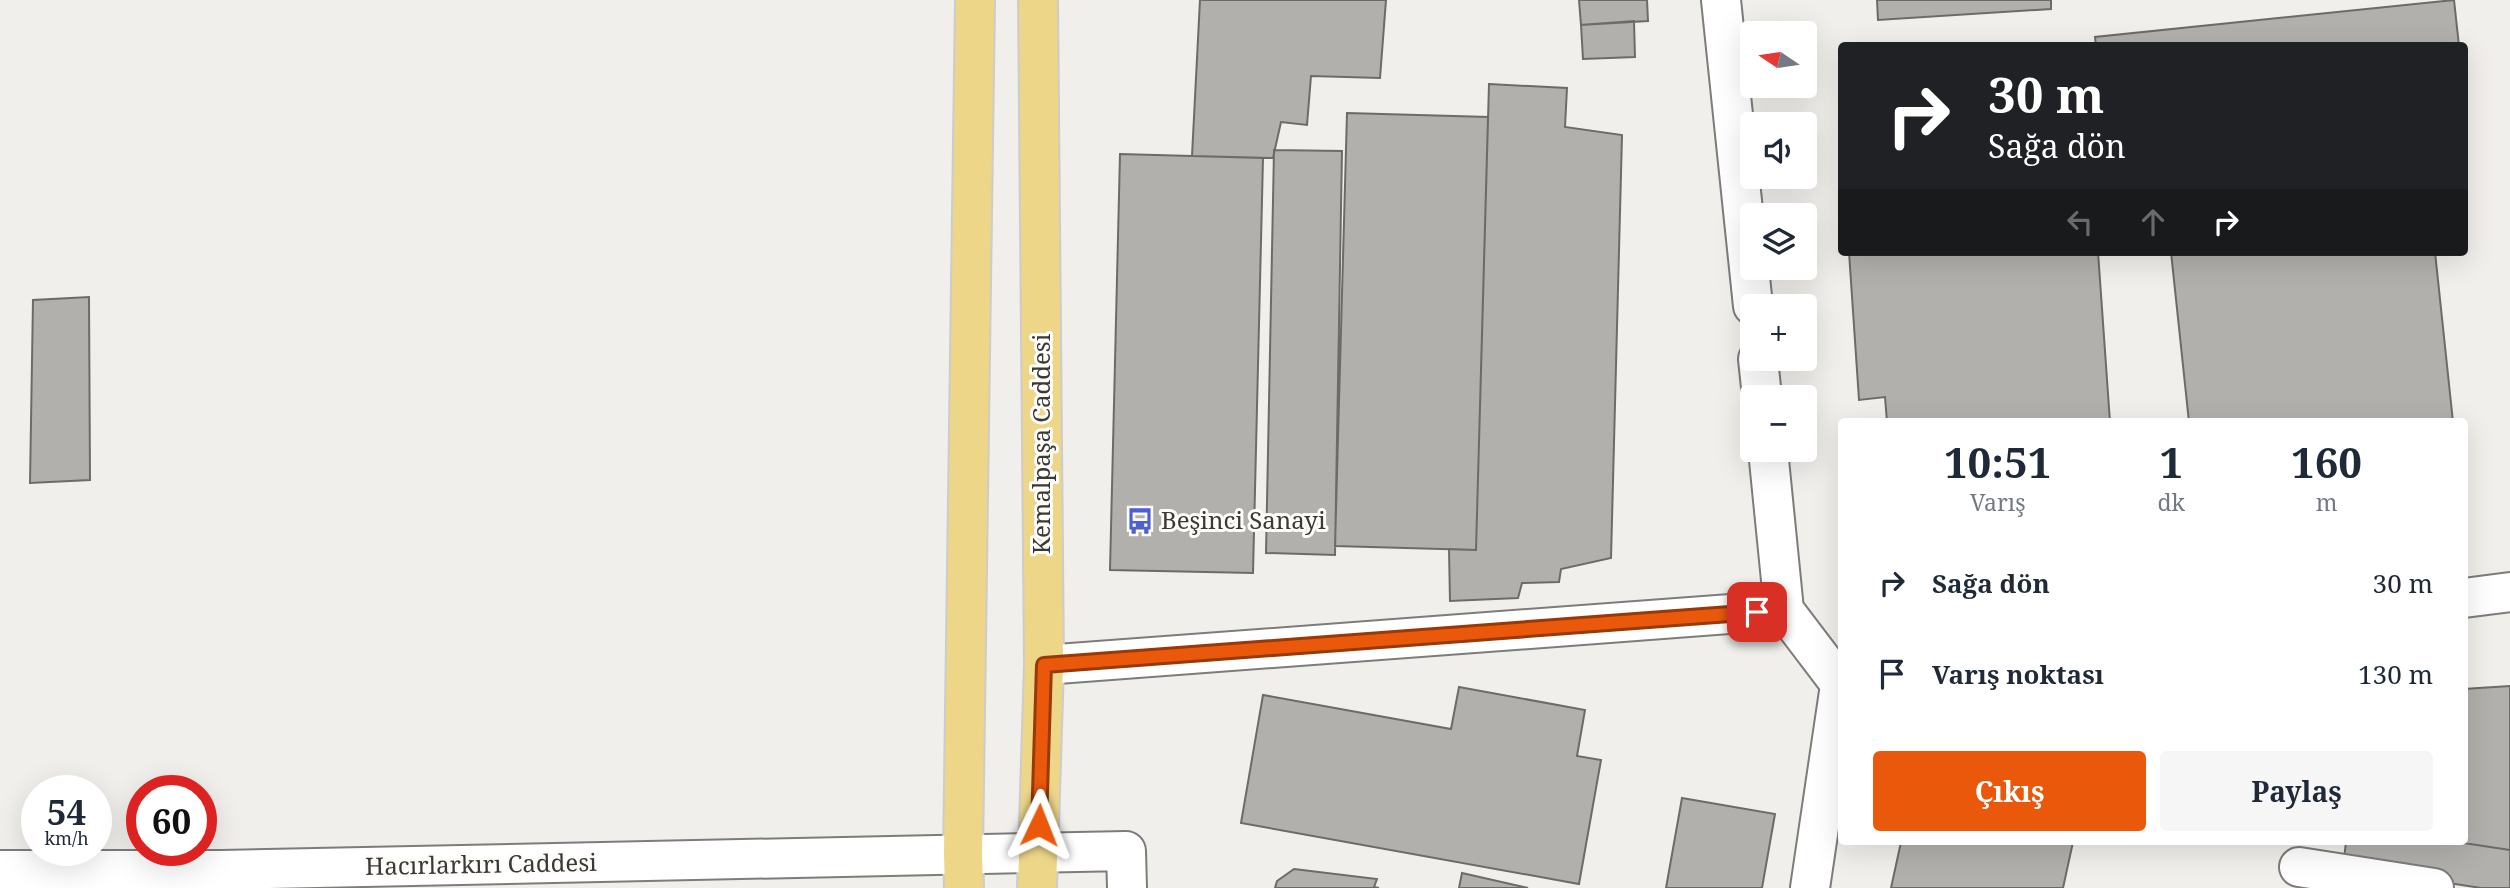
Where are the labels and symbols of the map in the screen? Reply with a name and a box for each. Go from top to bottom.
north arrow [1740,21,1816,98]
street label: Kemalpaşa Caddesi [1024,333,1057,554]
place label: Beşinci Sanayi [1161,503,1326,536]
bus stop icon: Beşinci Sanayi [1125,506,1155,536]
pin [1727,582,1787,642]
speed limit sign: 60 [126,775,217,866]
position arrow [1002,788,1076,862]
street label: Hacırlarkırı Caddesi [365,845,597,882]

